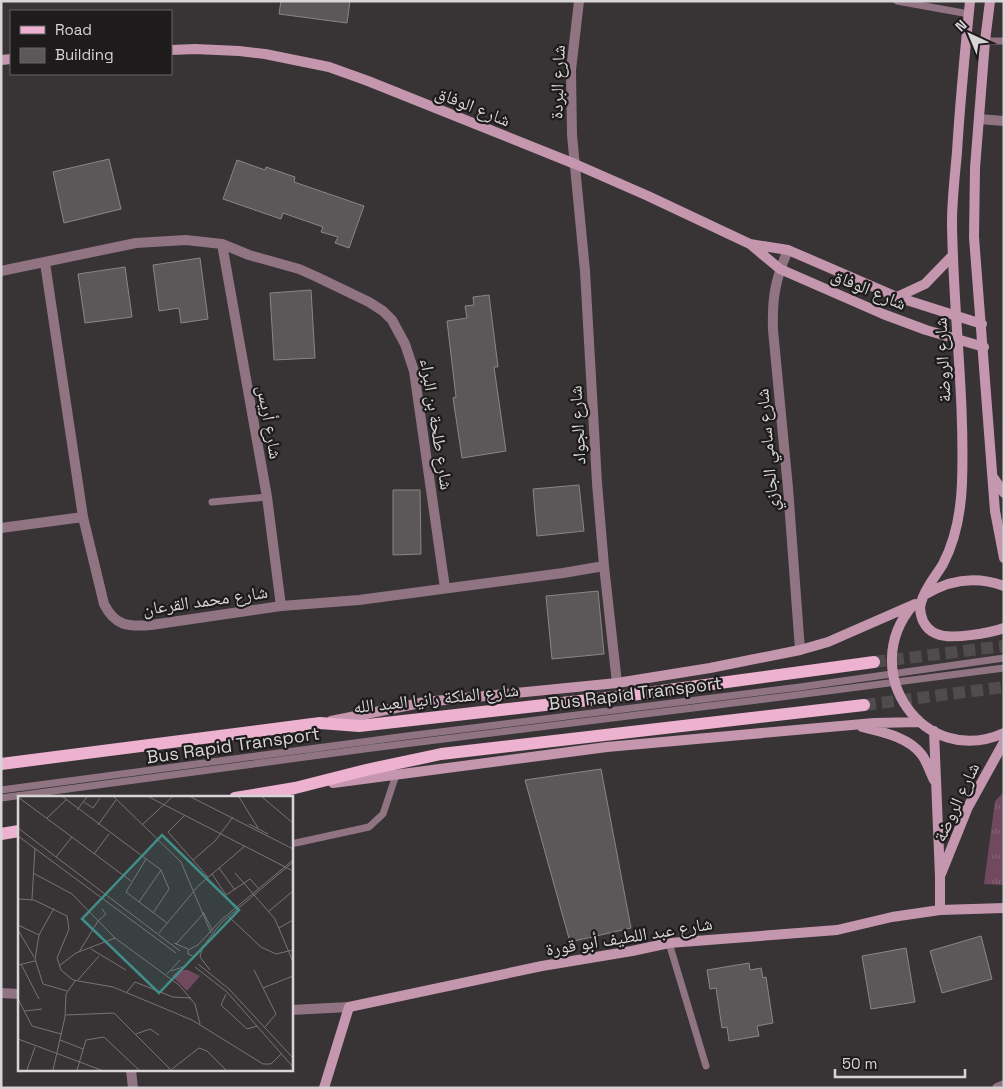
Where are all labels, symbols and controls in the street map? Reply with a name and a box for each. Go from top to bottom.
legend [10,10,172,75]
north arrow [945,10,995,60]
text: N [951,16,971,35]
text: Road [55,20,92,39]
street label: شارع البردة [544,44,570,120]
text: Building [55,45,114,64]
street label: شارع الوفاق [432,81,514,131]
street label: شارع الوفاق [828,263,910,315]
street label: شارع الروضة [928,317,956,403]
street label: شارع طلحة بن البراء [415,357,459,491]
street label: شارع أريس [252,383,288,461]
street label: شارع الجواد [563,385,591,465]
street label: شارع سامي الجازي [750,387,787,512]
street label: شارع محمد القرعان [141,580,269,620]
street label: Bus Rapid Transport [547,671,723,715]
street label: شارع الملكة رانيا العبد الله [352,678,520,718]
street label: Bus Rapid Transport [145,721,321,769]
street label: شارع الروضة [928,759,984,845]
inset map [18,796,292,1072]
street label: شارع عبد اللطيف أبو قورة [544,911,714,961]
scale bar [835,1046,965,1078]
text: 50 m [842,1054,877,1073]

